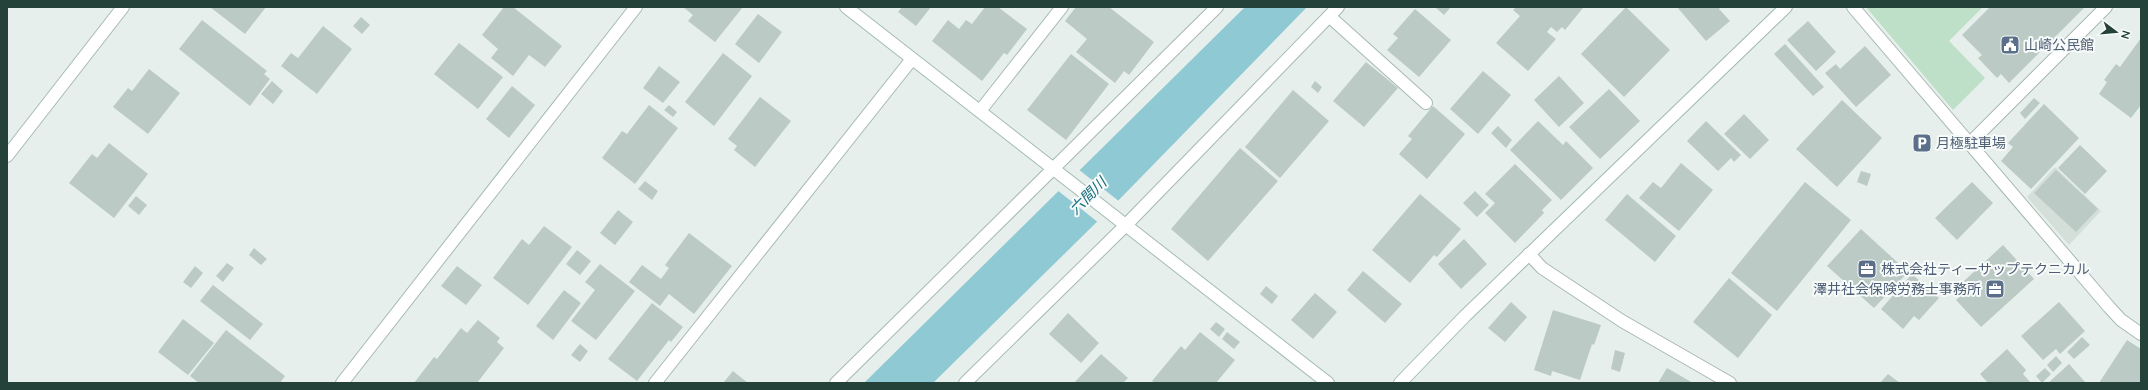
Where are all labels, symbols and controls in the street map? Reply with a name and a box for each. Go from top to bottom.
north arrow [2096,12,2136,52]
text: N [2117,29,2133,41]
public building icon: 山崎公民館 [1999,34,2021,56]
place label: 山崎公民館 [2024,36,2094,55]
parking icon: 月極駐車場 [1911,132,1933,154]
place label: 月極駐車場 [1936,134,2006,153]
water label: 六間川 [1065,172,1112,219]
office icon: 株式会社ティーサップテクニカル [1856,258,1878,280]
place label: 株式会社ティーサップテクニカル [1881,260,2090,279]
office icon: 澤井社会保険労務士事務所 [1984,278,2006,300]
place label: 澤井社会保険労務士事務所 [1813,280,1981,299]

